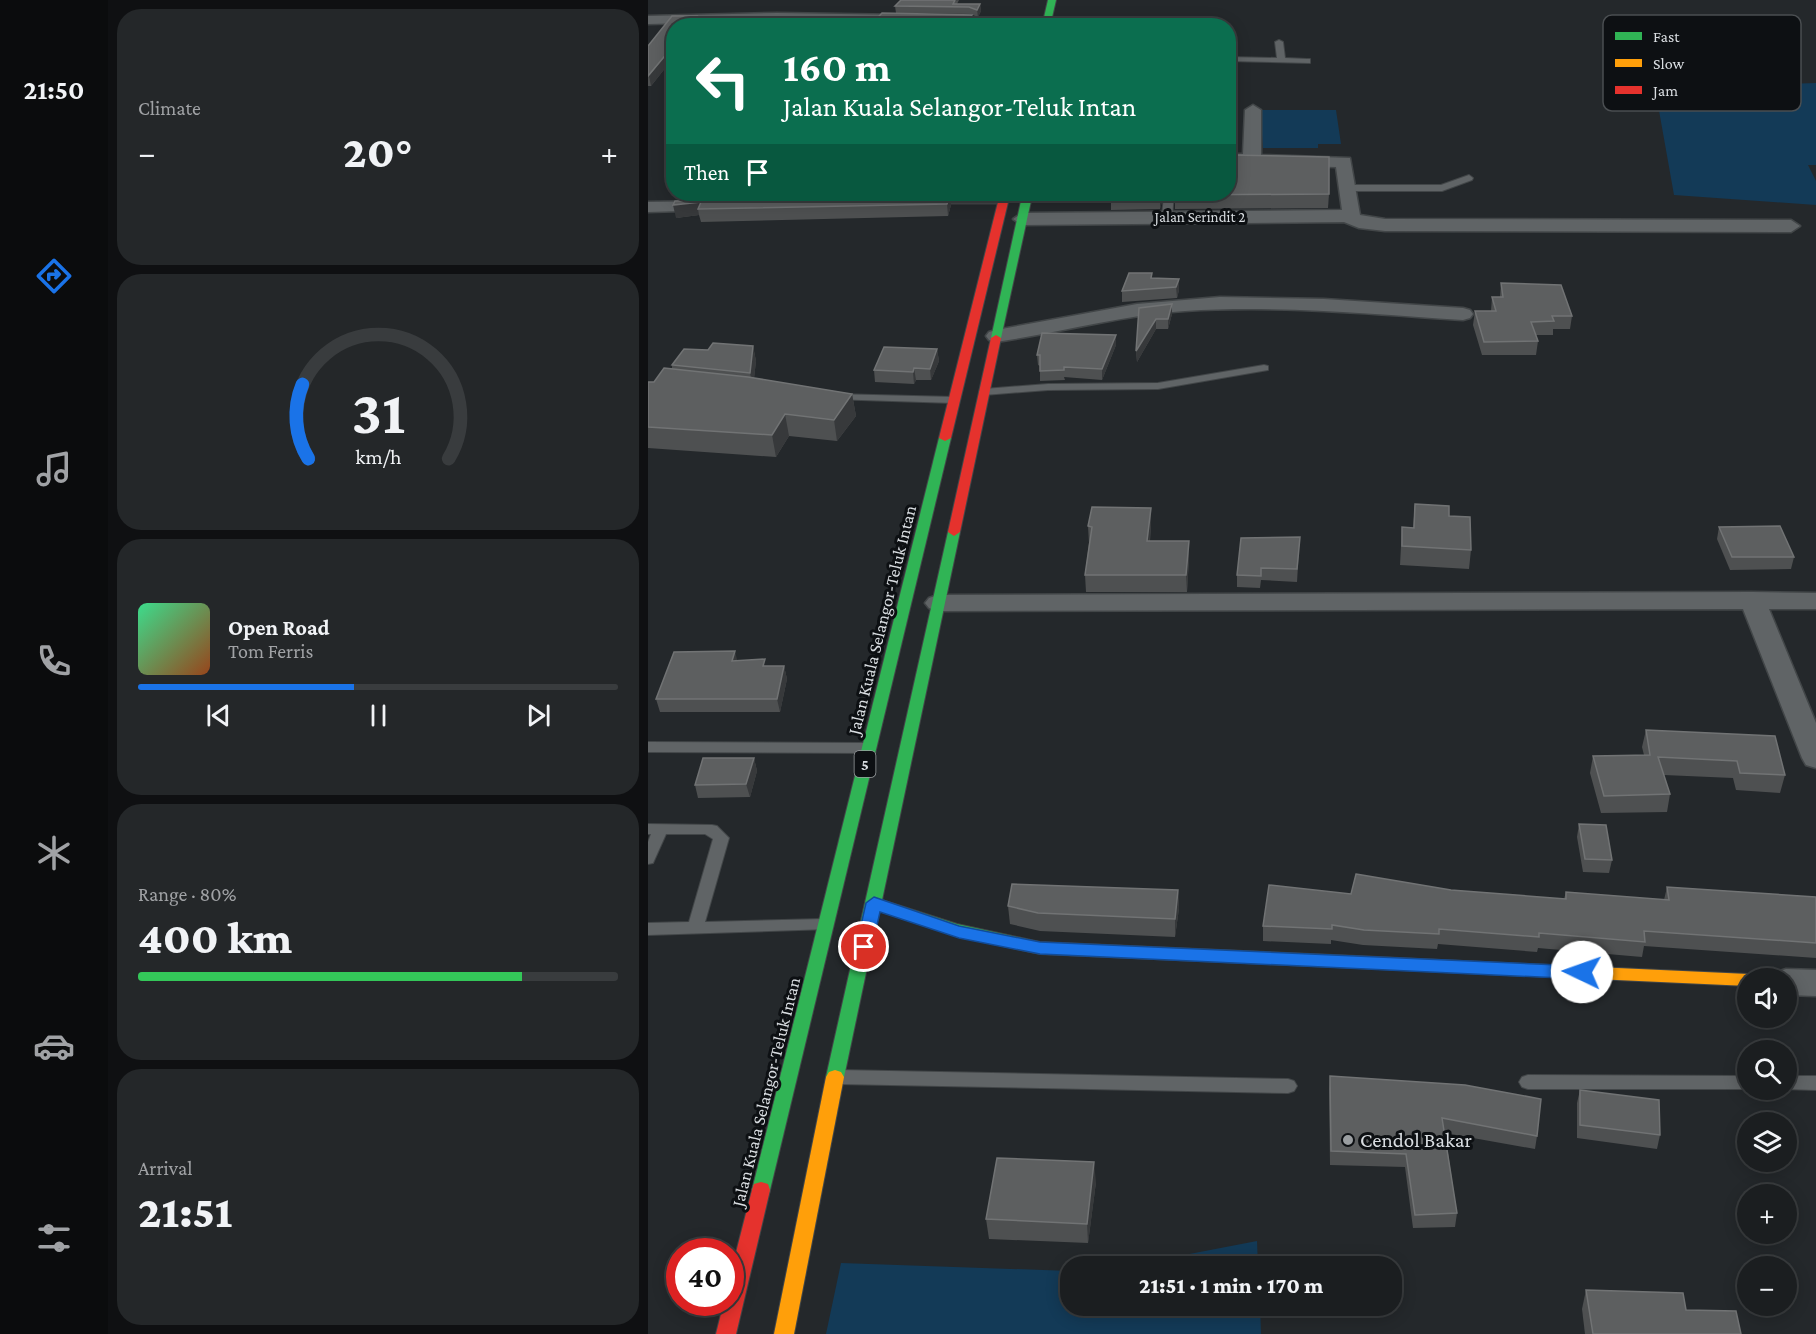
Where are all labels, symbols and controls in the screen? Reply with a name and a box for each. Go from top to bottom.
legend [1603,15,1801,111]
text: Fast [1653,28,1680,45]
icon: left [684,42,762,120]
text: 160 m [783,43,891,90]
text: Slow [1653,55,1685,72]
text: 21:50 [23,75,85,105]
text: Jam [1651,82,1678,100]
text: Jalan Kuala Selangor-Teluk Intan [783,92,1136,122]
text: Climate [138,97,201,119]
text: 20° [343,127,413,177]
text: − [138,134,155,171]
text: + [601,134,618,171]
icon: arrive [741,156,774,189]
text: Then [684,160,729,185]
street label: Jalan Serindit 2 [1153,209,1245,226]
icon: directions [33,255,75,297]
text: 31 [351,377,405,446]
text: km/h [355,445,402,469]
icon: music [33,448,75,490]
street label: Jalan Kuala Selangor-Teluk Intan [843,503,920,739]
text: Open Road [228,615,330,640]
icon: phone [33,640,75,682]
text: Tom Ferris [228,640,313,662]
icon: previous [202,699,235,732]
icon: pause [362,699,395,732]
icon: next [522,699,555,732]
road number: 5 [854,751,876,777]
icon: climate [33,832,75,874]
text: Range · 80% [138,883,236,905]
text: 400 km [138,913,292,963]
pin [838,921,889,972]
icon: arrive [847,930,880,963]
position arrow [1550,940,1614,1004]
map controls [1737,968,1797,1316]
button: sound [1737,968,1797,1028]
street label: Jalan Kuala Selangor-Teluk Intan [727,975,804,1211]
icon: car [33,1025,75,1067]
button: search [1737,1040,1797,1100]
button: layers [1737,1112,1797,1172]
place label: Cendol Bakar [1360,1128,1473,1152]
marker: Cendol Bakar [1341,1133,1355,1147]
text: Arrival [138,1157,192,1179]
button: + [1737,1184,1797,1244]
text: 21:51 [138,1187,232,1237]
icon: filters [33,1217,75,1259]
speed limit sign: 40 [666,1238,744,1316]
button: − [1737,1256,1797,1316]
text: 21:51 · 1 min · 170 m [1139,1273,1323,1298]

